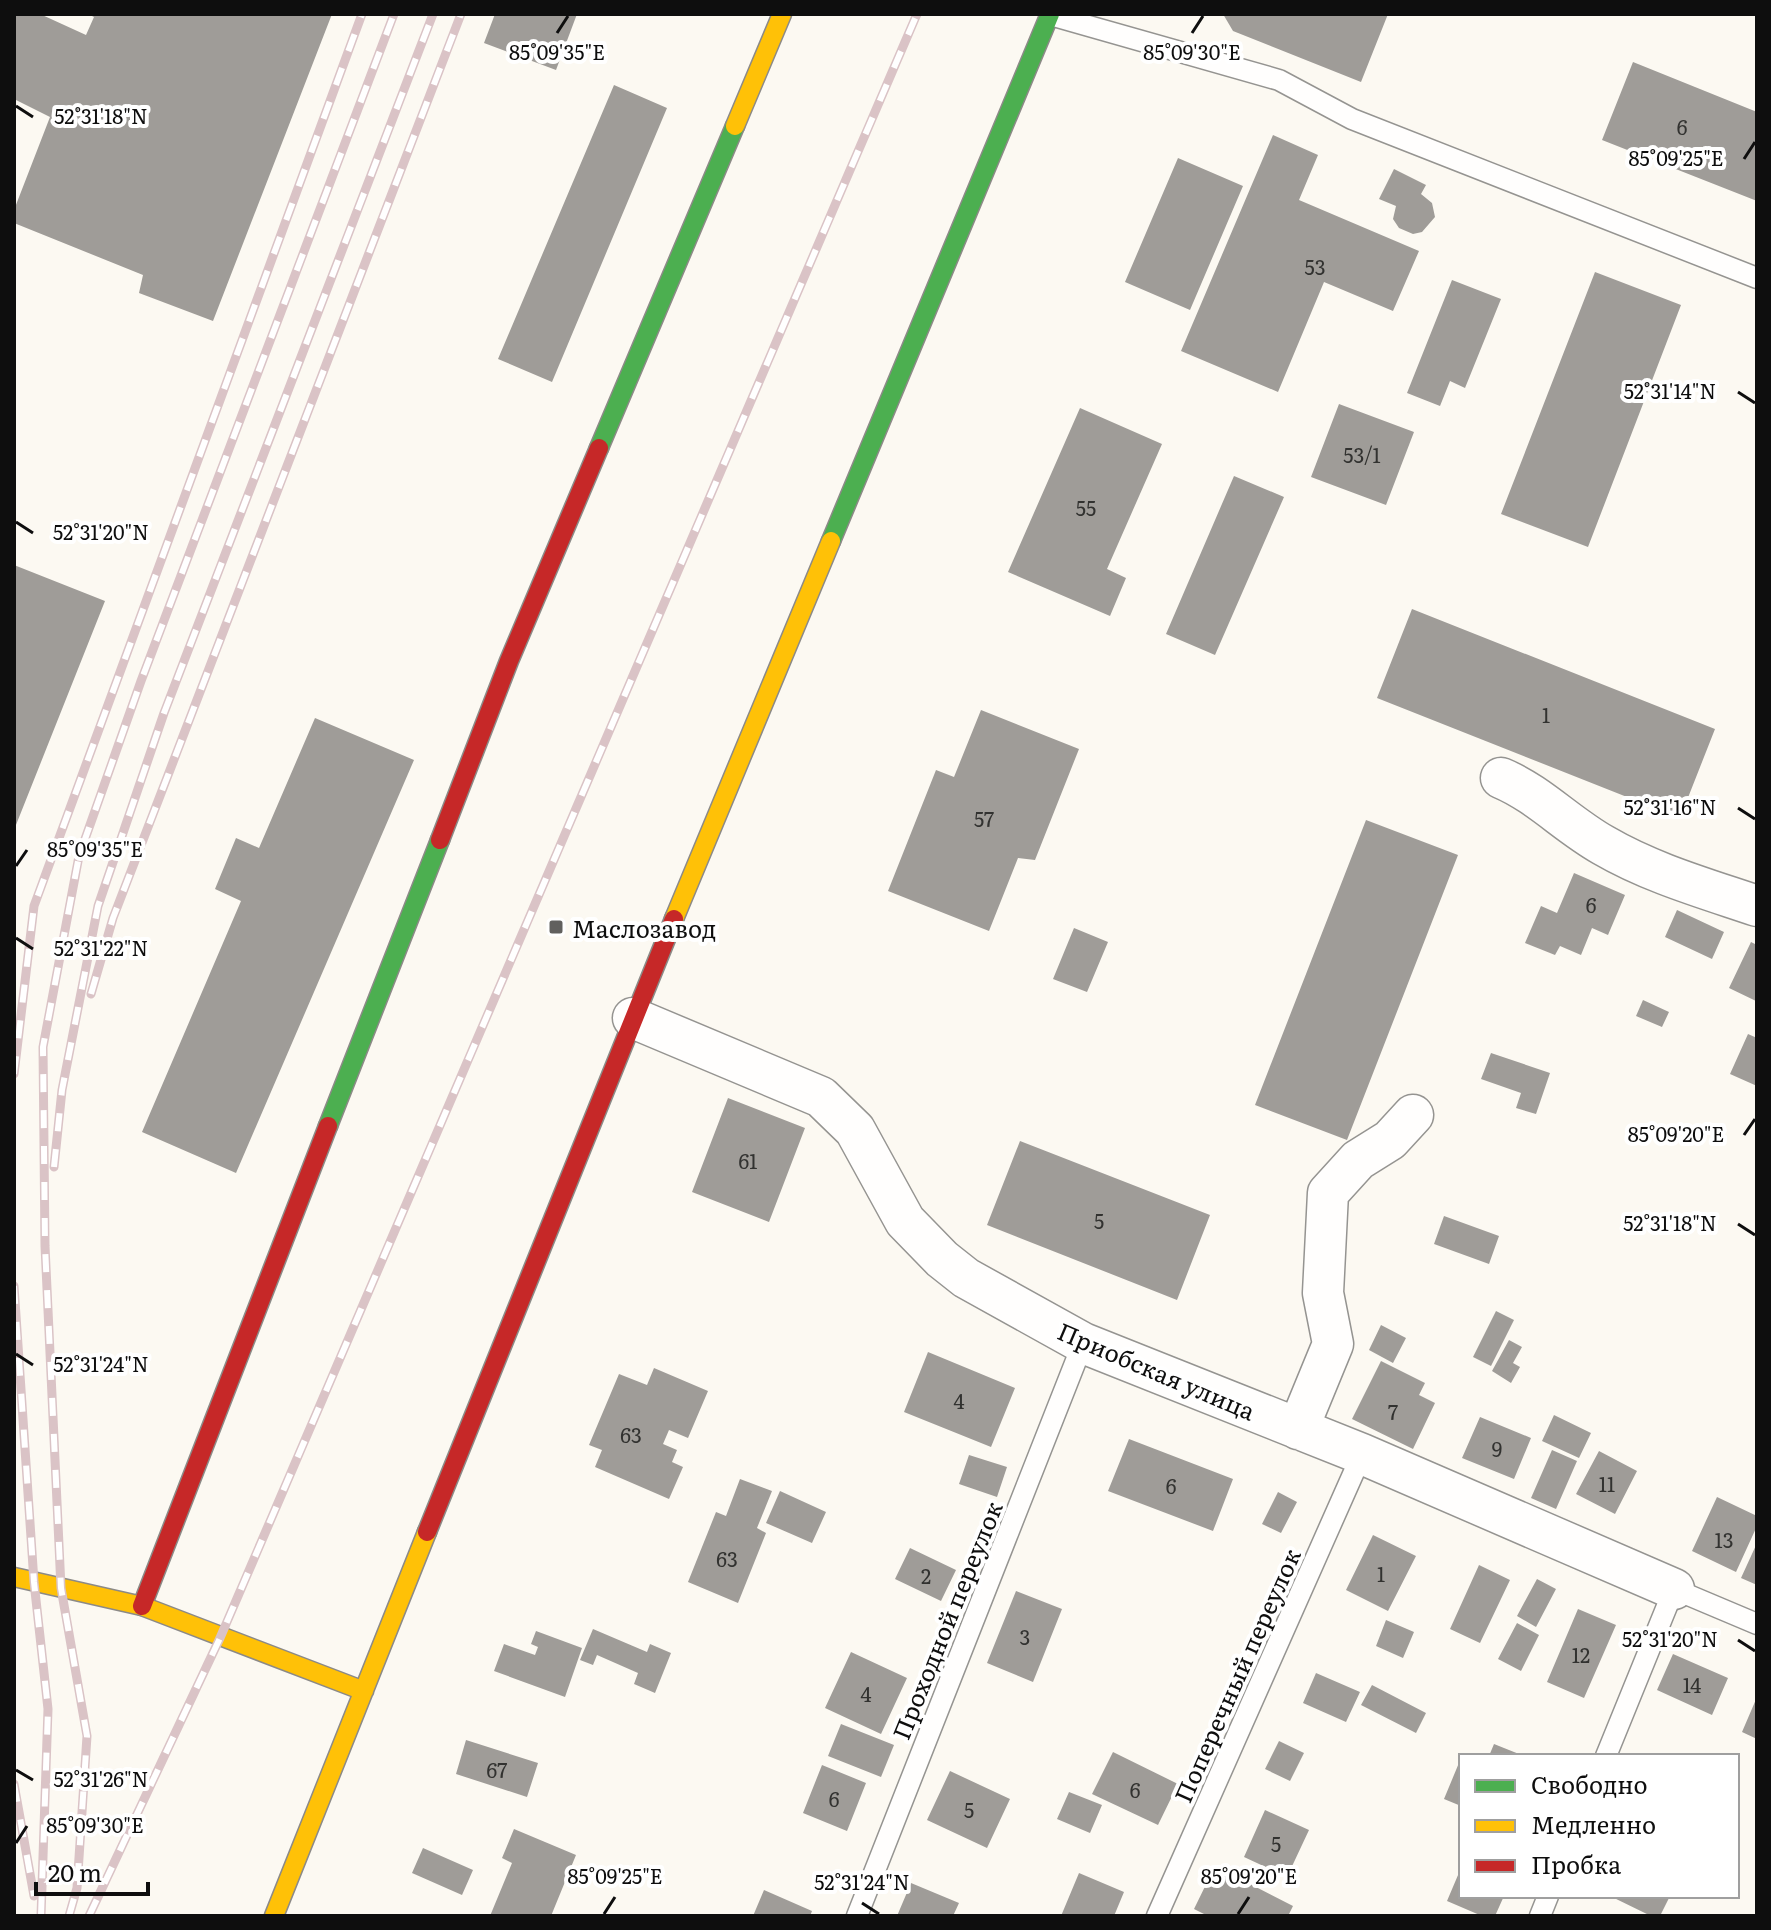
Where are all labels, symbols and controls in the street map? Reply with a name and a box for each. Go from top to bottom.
text: 85°09'35"E [509,36,605,66]
text: 85°09'30"E [1143,36,1241,66]
text: 52°31'18"N [54,100,148,130]
house number: 6 [1677,111,1688,141]
text: 85°09'25"E [1628,142,1724,172]
house number: 53 [1305,251,1326,281]
text: 52°31'14"N [1624,375,1716,405]
house number: 53/1 [1343,439,1381,469]
house number: 55 [1076,492,1096,522]
text: 52°31'20"N [53,516,149,546]
house number: 1 [1542,699,1550,729]
text: 52°31'16"N [1623,791,1717,821]
house number: 57 [974,803,994,833]
text: 85°09'35"E [47,833,143,863]
house number: 6 [1586,889,1597,919]
place label: Маслозавод [572,910,716,945]
marker: Маслозавод [547,918,565,936]
text: 52°31'22"N [54,932,148,962]
text: 85°09'20"E [1628,1118,1724,1148]
house number: 61 [739,1145,757,1175]
house number: 5 [1094,1205,1104,1235]
text: 52°31'18"N [1623,1207,1717,1237]
street label: Приобская улица [1053,1313,1261,1427]
text: 52°31'24"N [53,1348,149,1378]
house number: 4 [953,1385,965,1415]
house number: 7 [1388,1396,1398,1426]
house number: 63 [620,1419,642,1449]
house number: 9 [1492,1433,1502,1463]
house number: 11 [1599,1468,1615,1498]
house number: 6 [1166,1470,1177,1500]
street label: Проходной переулок [882,1496,1010,1744]
house number: 13 [1715,1524,1733,1554]
street label: Поперечный переулок [1164,1542,1308,1808]
house number: 63 [716,1543,738,1573]
house number: 1 [1377,1558,1385,1588]
house number: 2 [921,1560,931,1590]
house number: 3 [1020,1621,1030,1651]
text: 52°31'20"N [1622,1623,1718,1653]
house number: 12 [1572,1639,1590,1669]
house number: 14 [1683,1669,1701,1699]
house number: 4 [860,1678,872,1708]
house number: 67 [487,1754,507,1784]
legend [1459,1754,1739,1898]
text: 52°31'26"N [53,1763,149,1793]
text: Свободно [1531,1766,1648,1801]
house number: 6 [1130,1774,1141,1804]
house number: 6 [829,1783,840,1813]
house number: 5 [964,1794,974,1824]
text: Медленно [1531,1806,1656,1841]
text: 85°09'30"E [46,1809,144,1839]
house number: 5 [1271,1828,1281,1858]
scale bar [36,1846,148,1896]
text: Пробка [1531,1846,1621,1881]
text: 20 m [48,1854,102,1889]
text: 85°09'25"E [567,1860,663,1890]
text: 85°09'20"E [1201,1860,1297,1890]
text: 52°31'24"N [814,1866,910,1896]

